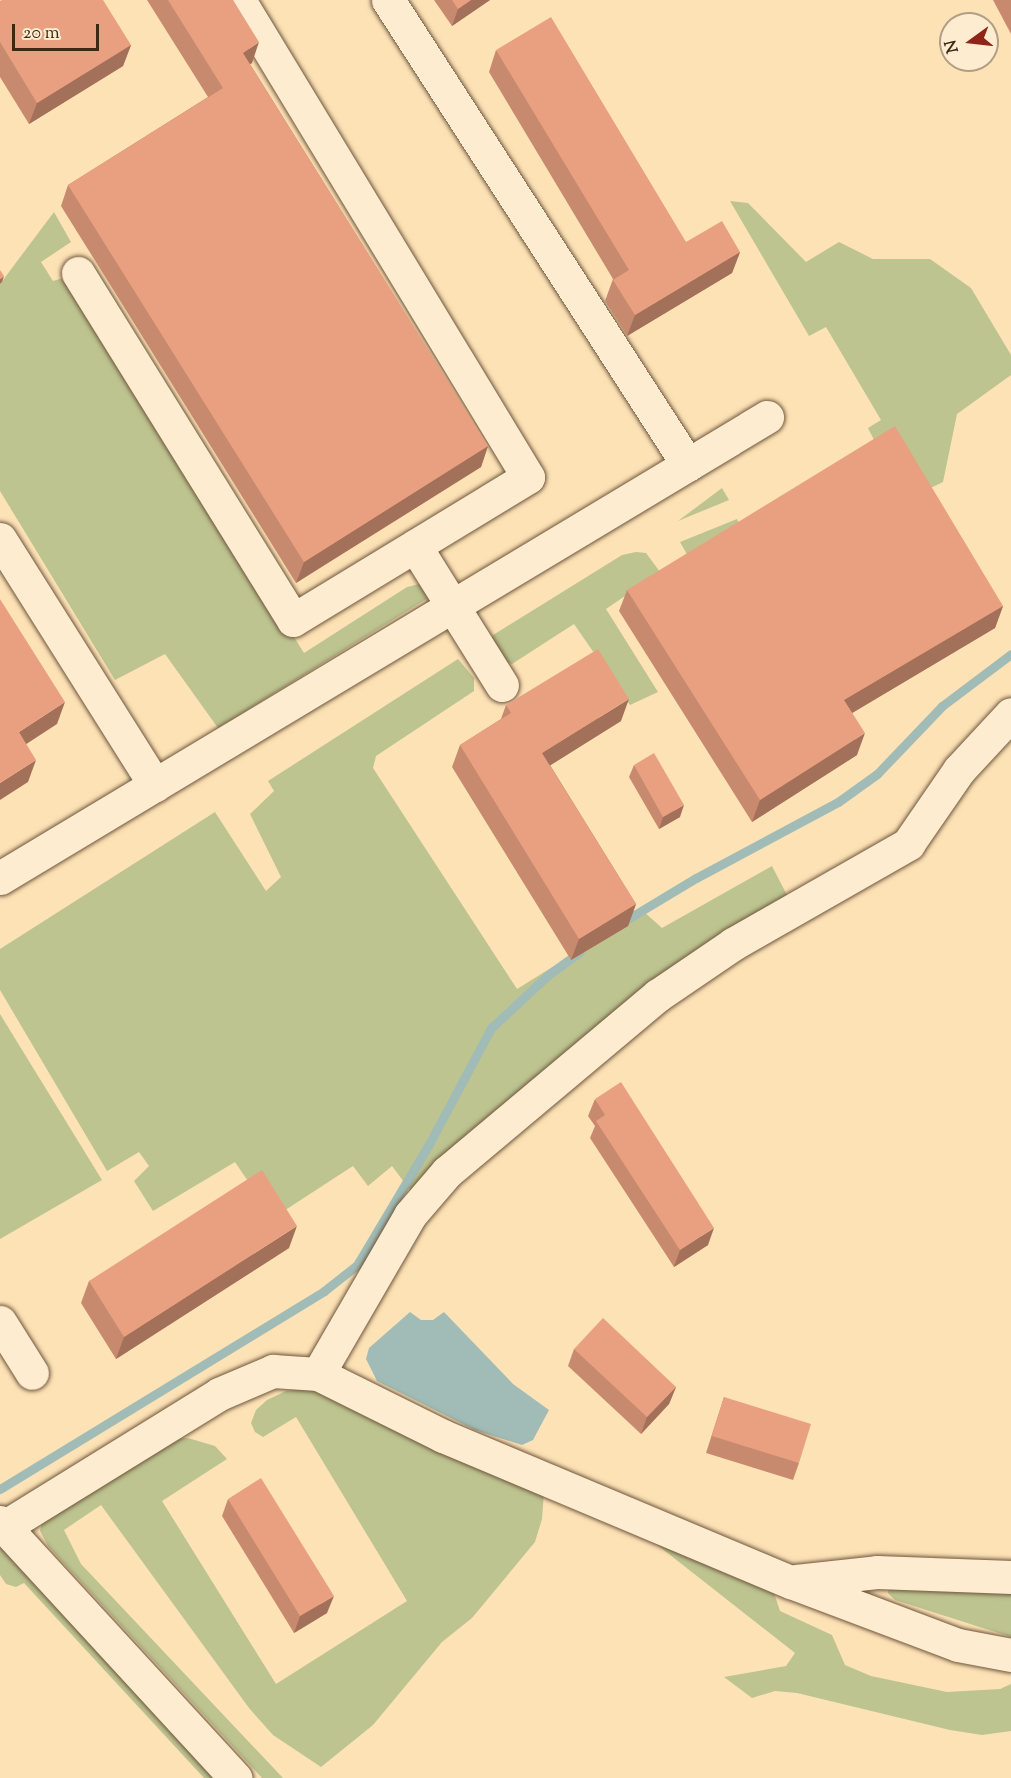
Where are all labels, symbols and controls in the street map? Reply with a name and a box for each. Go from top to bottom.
scale bar [15,12,102,50]
north arrow [939,12,999,72]
text: 20 m [23,21,60,47]
text: N [940,37,966,55]

